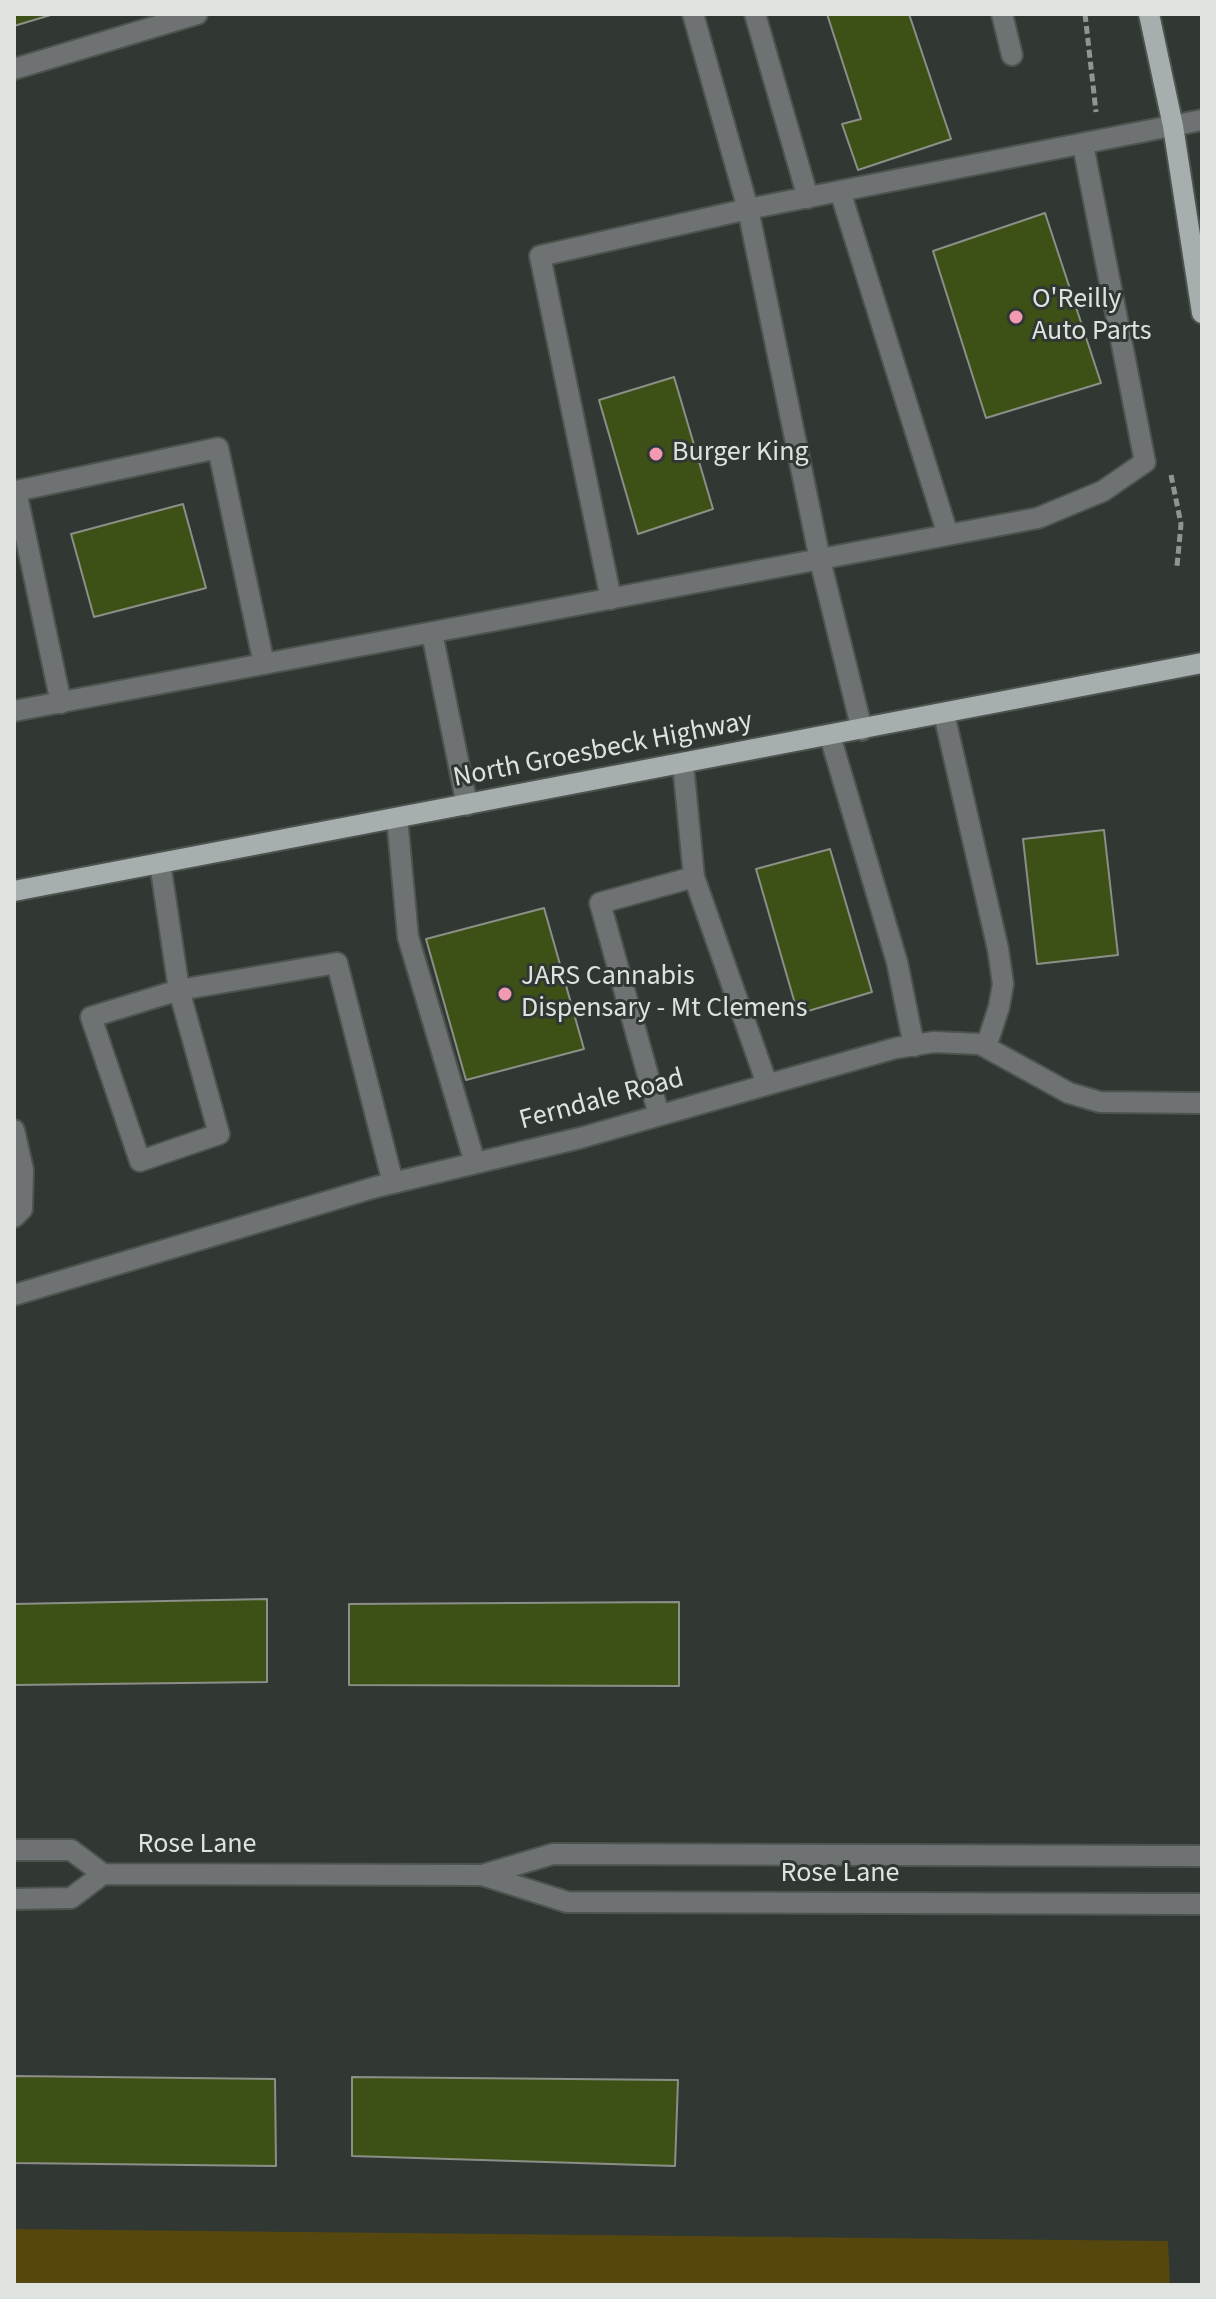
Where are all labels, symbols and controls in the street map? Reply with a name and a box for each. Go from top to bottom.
place label: O'Reilly Auto Parts [1032,284,1152,350]
marker: O'Reilly Auto Parts [1007,308,1025,326]
place label: Burger King [672,437,809,471]
marker: Burger King [647,445,665,463]
street label: North Groesbeck Highway [451,706,755,796]
place label: JARS Cannabis Dispensary - Mt Clemens [521,961,807,1027]
marker: JARS Cannabis Dispensary - Mt Clemens [496,985,514,1003]
street label: Ferndale Road [516,1063,688,1139]
street label: Rose Lane [138,1829,256,1863]
street label: Rose Lane [781,1858,899,1892]

